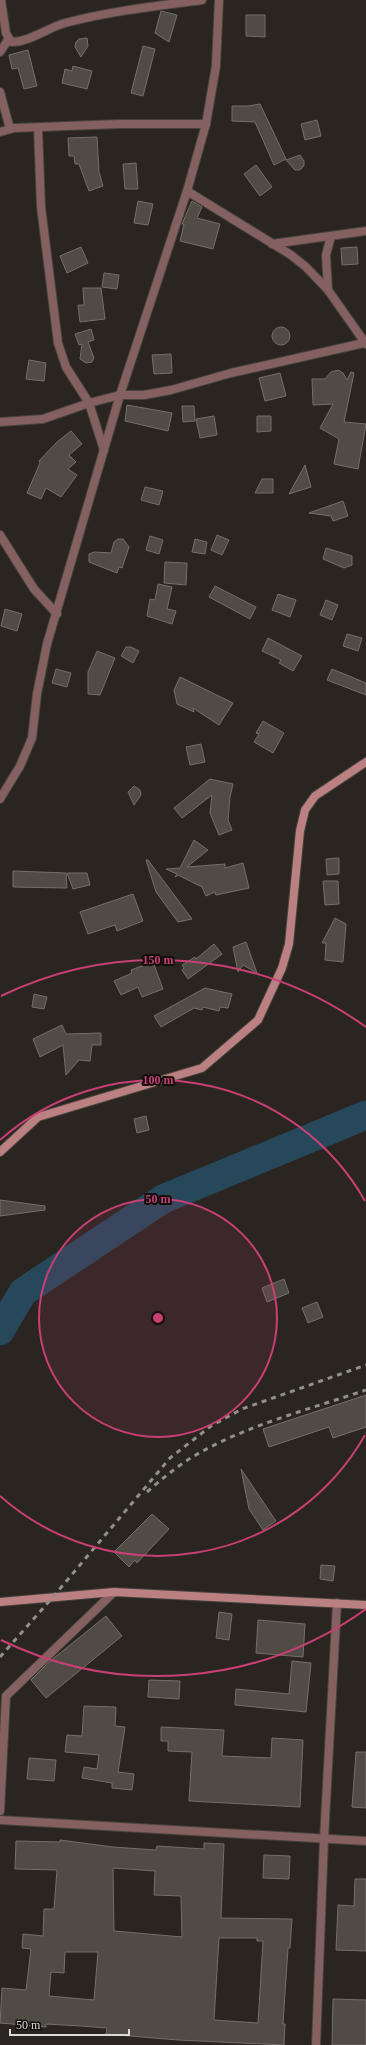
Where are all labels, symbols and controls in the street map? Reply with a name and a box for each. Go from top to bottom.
text: 150 m [143,953,174,967]
text: 100 m [143,1073,174,1087]
text: 50 m [146,1192,171,1206]
centre of rings [151,1311,165,1325]
scale bar [10,2011,129,2037]
text: 50 m [16,2018,41,2032]

